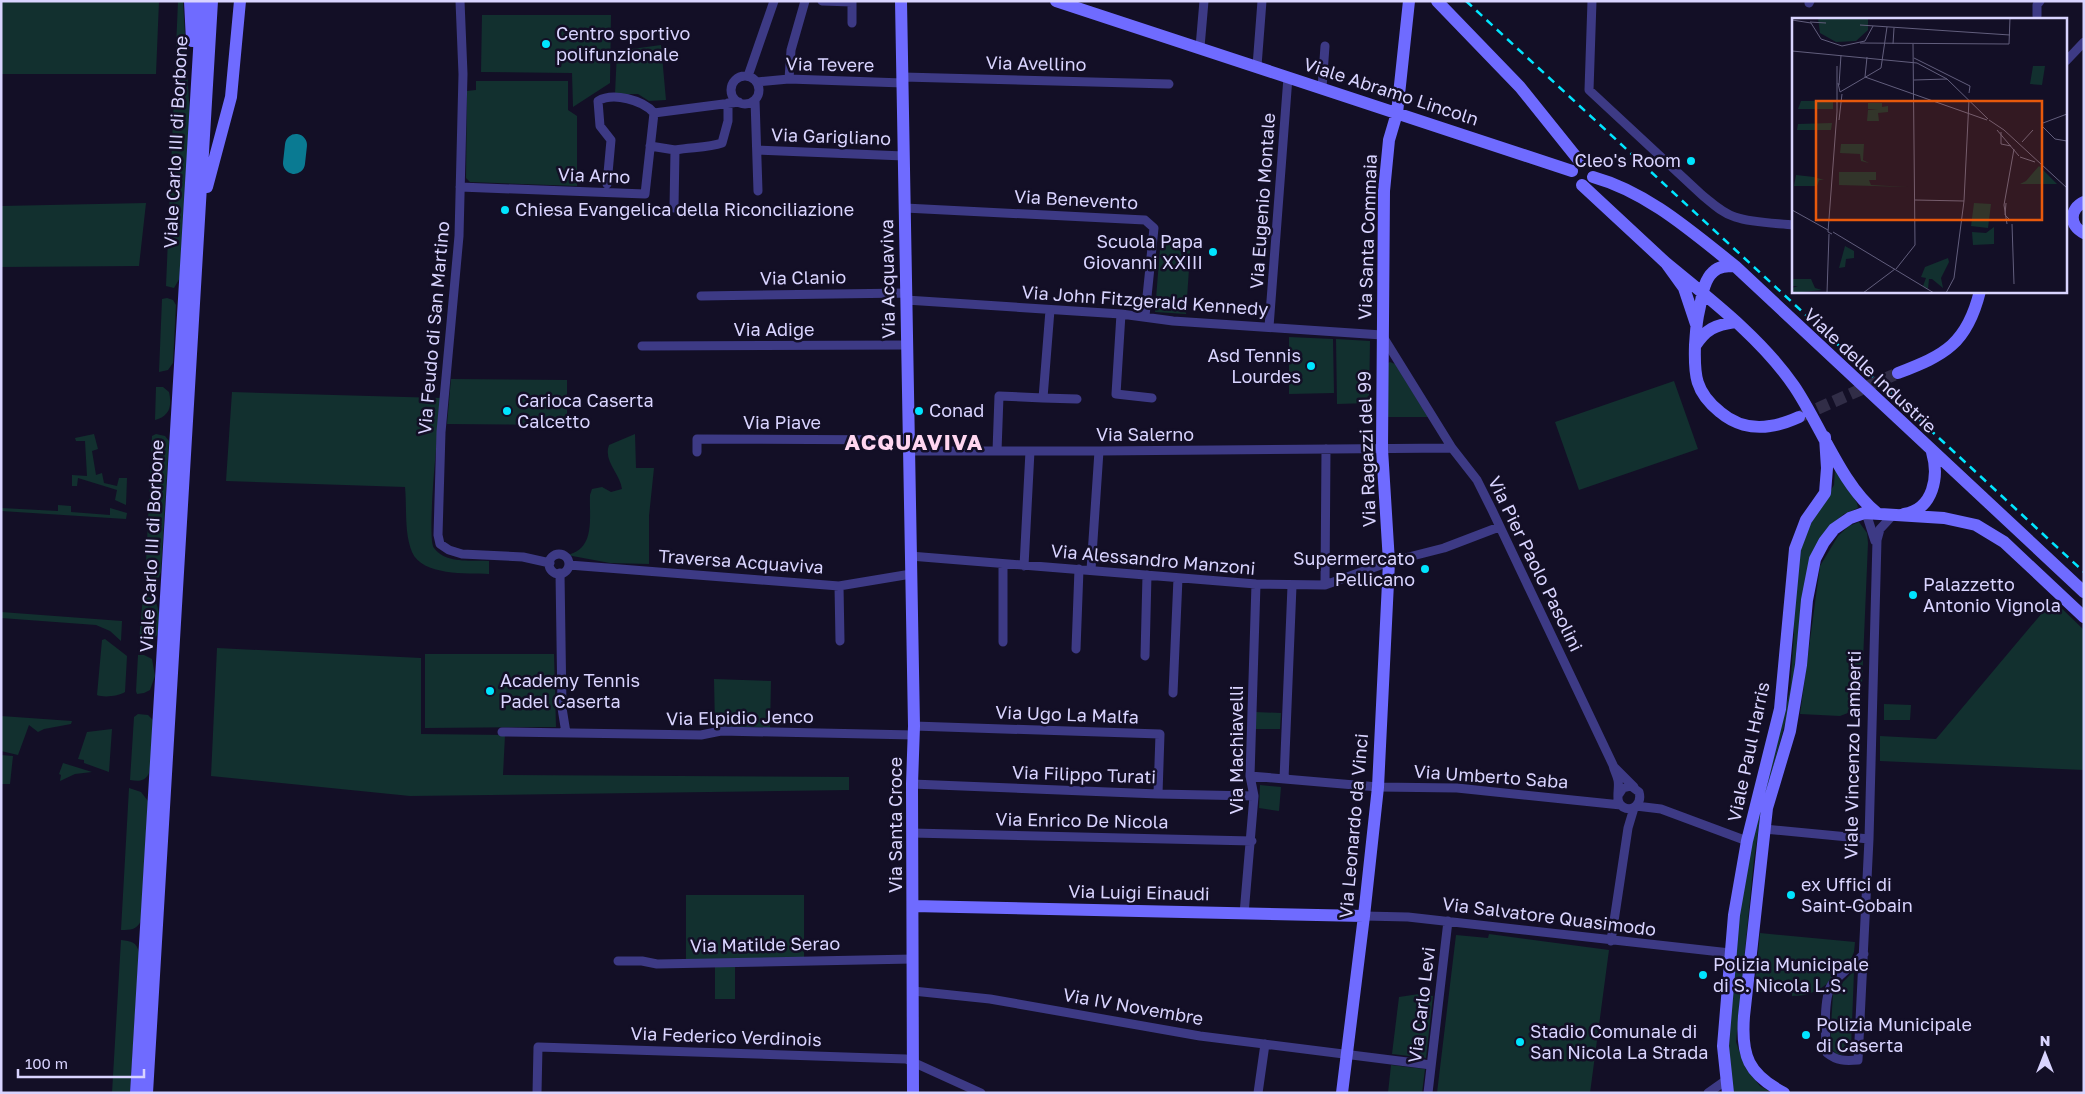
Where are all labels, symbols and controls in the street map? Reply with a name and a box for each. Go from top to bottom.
inset map [1792,18,2068,292]
place label: Centro sportivo polifunzionale [556,22,690,65]
street label: Viale Carlo III di Borbone [158,35,192,249]
marker: Centro sportivo polifunzionale [540,38,552,50]
street label: Via Avellino [985,51,1087,75]
street label: Via Tevere [786,52,875,76]
street label: Viale Abramo Lincoln [1301,52,1482,130]
street label: Via Eugenio Montale [1245,112,1279,290]
street label: Via Garigliano [771,123,891,149]
place label: Cleo's Room [1575,149,1681,171]
street label: Via Santa Commaia [1353,154,1381,320]
marker: Cleo's Room [1685,155,1697,167]
street label: Via Arno [557,163,631,187]
street label: Via Benevento [1013,185,1139,213]
place label: Chiesa Evangelica della Riconciliazione [515,198,854,220]
marker: Chiesa Evangelica della Riconciliazione [499,204,511,216]
street label: Via Acquaviva [875,219,899,339]
street label: Via Feudo di San Martino [413,220,453,436]
place label: Scuola Papa Giovanni XXIII [1083,230,1203,273]
marker: Scuola Papa Giovanni XXIII [1207,246,1219,258]
street label: Via Clanio [760,265,846,289]
street label: Via John Fitzgerald Kennedy [1021,280,1269,320]
street label: Viale delle Industrie [1800,303,1941,437]
street label: Via Adige [734,318,814,340]
place label: Asd Tennis Lourdes [1207,344,1301,387]
marker: Asd Tennis Lourdes [1305,360,1317,372]
street label: Via Ragazzi del 99 [1352,370,1380,528]
place label: Carioca Caserta Calcetto [517,389,654,432]
place label: Conad [929,399,984,421]
marker: Carioca Caserta Calcetto [501,405,513,417]
marker: Conad [913,405,925,417]
street label: Via Piave [743,411,821,433]
street label: Via Salerno [1096,423,1194,445]
district label: ACQUAVIVA [845,428,983,455]
street label: Viale Carlo III di Borbone [134,439,168,653]
street label: Via Pier Paolo Pasolini [1484,472,1588,655]
street label: Via Alessandro Manzoni [1050,539,1256,579]
street label: Traversa Acquaviva [658,544,824,578]
place label: Supermercato Pellicano [1293,547,1415,590]
marker: Supermercato Pellicano [1419,563,1431,575]
place label: Palazzetto Antonio Vignola [1923,573,2061,616]
marker: Palazzetto Antonio Vignola [1907,589,1919,601]
street label: Viale Vincenzo Lamberti [1839,650,1865,860]
place label: Academy Tennis Padel Caserta [500,669,640,712]
street label: Viale Paul Harris [1722,680,1774,824]
marker: Academy Tennis Padel Caserta [484,685,496,697]
street label: Via Machiavelli [1225,685,1247,815]
street label: Via Ugo La Malfa [995,701,1139,727]
street label: Via Elpidio Jenco [666,705,814,729]
street label: Via Leonardo da Vinci [1334,732,1372,919]
street label: Via Santa Croce [884,757,906,893]
street label: Via Filippo Turati [1011,760,1157,788]
street label: Via Umberto Saba [1413,760,1569,792]
street label: Via Enrico De Nicola [995,807,1169,833]
place label: ex Uffici di Saint-Gobain [1801,873,1913,916]
street label: Via Luigi Einaudi [1068,880,1210,904]
marker: ex Uffici di Saint-Gobain [1785,889,1797,901]
street label: Via Salvatore Quasimodo [1441,892,1657,940]
street label: Via Matilde Serao [690,932,840,956]
street label: Via Carlo Levi [1403,946,1439,1064]
place label: Polizia Municipale di S. Nicola L.S. [1713,953,1869,996]
marker: Polizia Municipale di S. Nicola L.S. [1697,969,1709,981]
street label: Via IV Novembre [1061,983,1205,1029]
place label: Polizia Municipale di Caserta [1816,1013,1972,1056]
place label: Stadio Comunale di San Nicola La Strada [1530,1020,1709,1063]
street label: Via Federico Verdinois [630,1022,822,1050]
marker: Polizia Municipale di Caserta [1800,1029,1812,1041]
north arrow [2020,1029,2070,1079]
text: N [2040,1032,2050,1049]
marker: Stadio Comunale di San Nicola La Strada [1514,1036,1526,1048]
scale bar [18,1046,144,1078]
text: 100 m [25,1054,68,1072]

